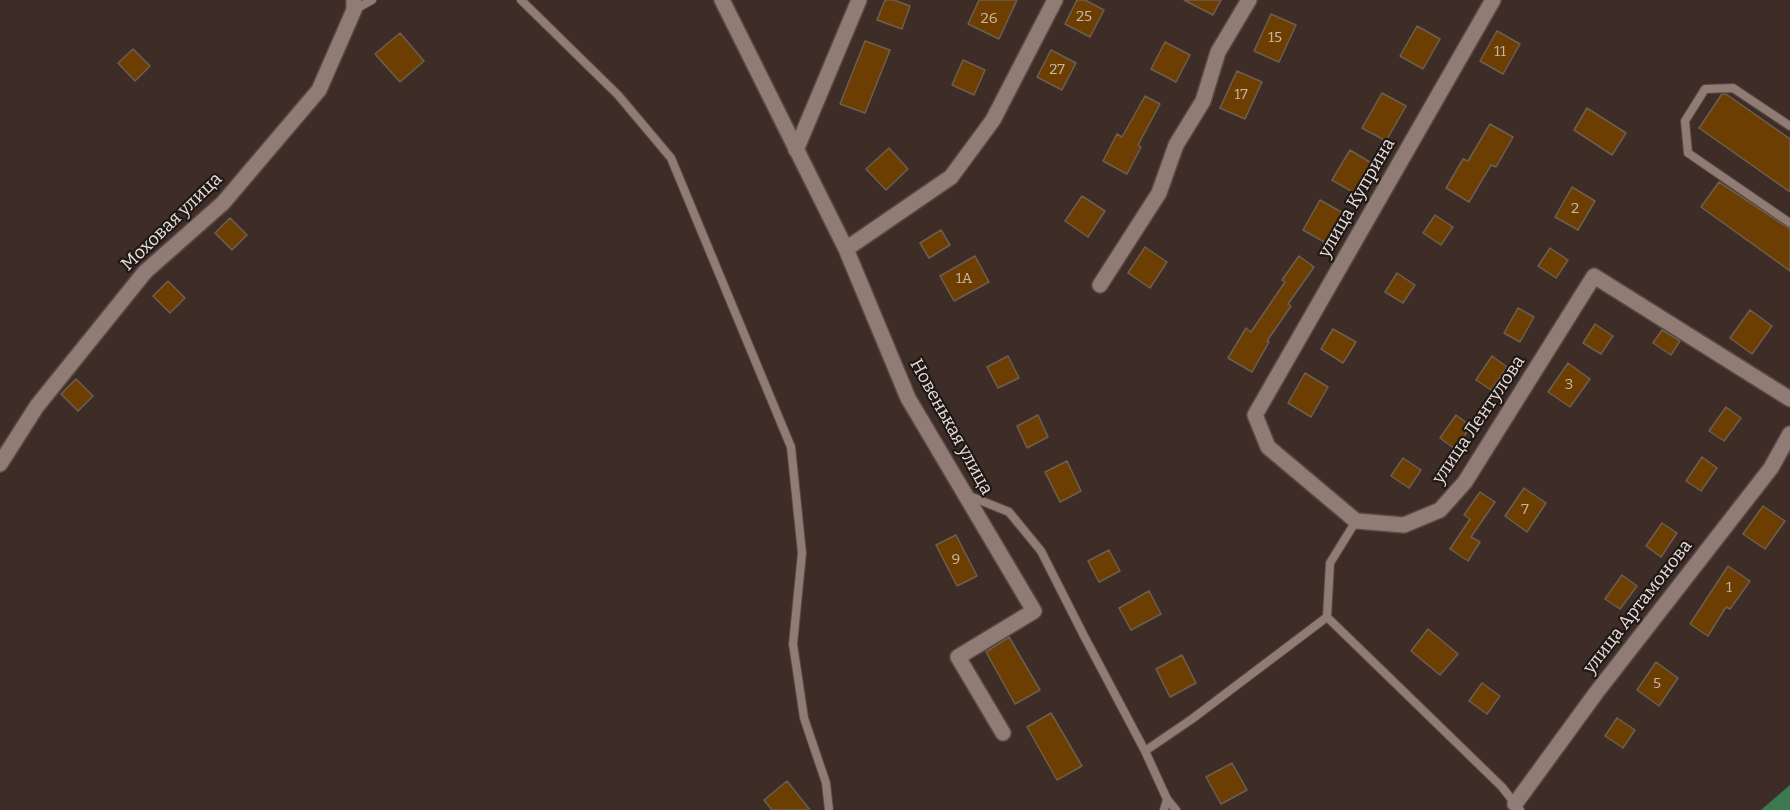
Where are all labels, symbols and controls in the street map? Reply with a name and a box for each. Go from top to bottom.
house number: 25 [1076,8,1092,26]
house number: 26 [981,10,997,28]
house number: 15 [1268,29,1282,47]
house number: 11 [1494,43,1506,61]
house number: 27 [1049,61,1065,79]
house number: 17 [1234,86,1248,104]
street label: улица Куприна [1314,134,1400,262]
street label: Моховая улица [117,168,227,276]
house number: 2 [1571,200,1579,218]
house number: 1А [956,270,972,288]
street label: улица Лентулова [1428,352,1530,488]
street label: Новенькая улица [905,355,997,499]
house number: 3 [1565,376,1573,394]
house number: 7 [1521,501,1529,519]
street label: улица Артамонова [1579,536,1697,678]
house number: 9 [952,551,960,569]
house number: 1 [1726,579,1732,597]
house number: 5 [1653,675,1661,693]

